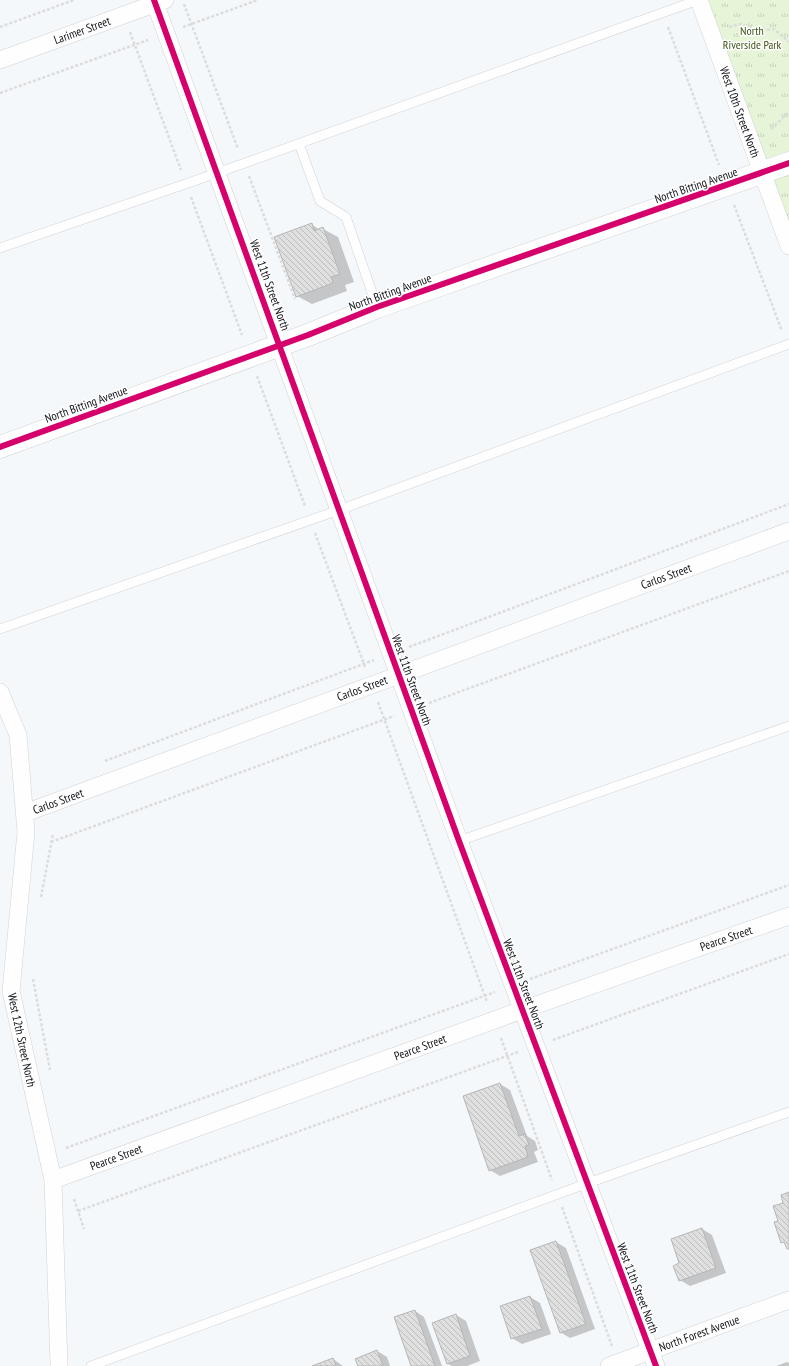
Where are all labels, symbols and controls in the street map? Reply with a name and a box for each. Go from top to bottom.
street label: Larimer Street [52,13,113,47]
park label: North Riverside Park [723,23,782,52]
street label: West 10th Street North [717,65,763,159]
street label: North Bitting Avenue [653,164,740,206]
street label: West 11th Street North [247,238,293,332]
street label: North Bitting Avenue [347,270,433,314]
street label: North Bitting Avenue [43,382,129,426]
street label: Carlos Street [639,560,694,592]
street label: West 11th Street North [389,633,435,727]
street label: Carlos Street [335,672,390,704]
street label: Carlos Street [31,785,86,817]
street label: Pearce Street [698,922,755,954]
street label: West 11th Street North [500,937,548,1031]
street label: West 12th Street North [5,992,39,1088]
street label: Pearce Street [392,1030,449,1063]
street label: Pearce Street [88,1140,145,1173]
street label: West 11th Street North [614,1241,662,1335]
street label: North Forest Avenue [657,1311,741,1355]

